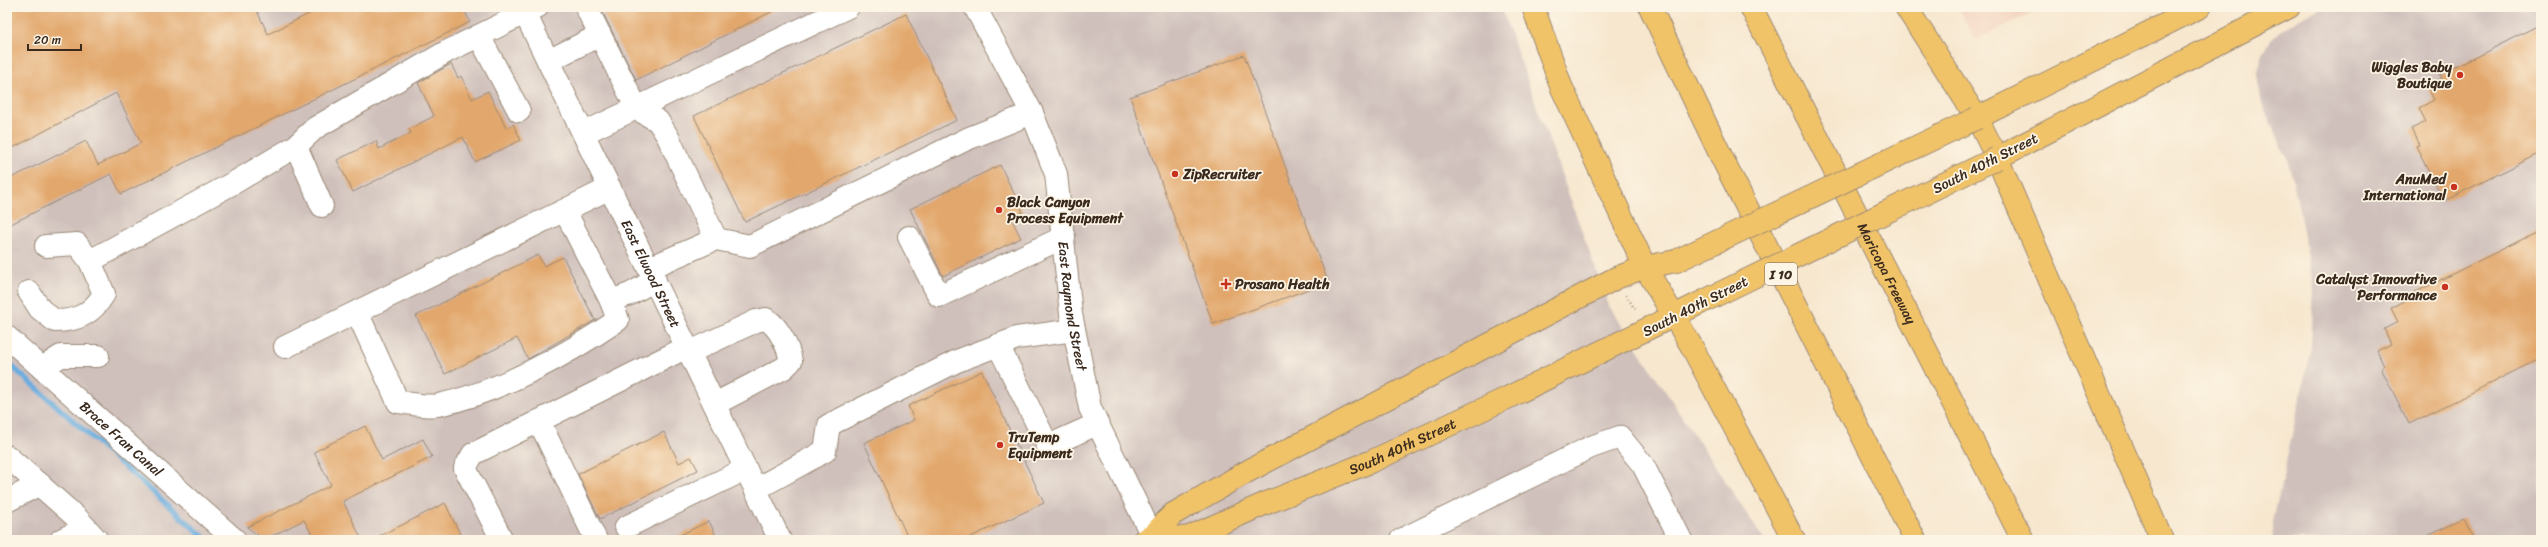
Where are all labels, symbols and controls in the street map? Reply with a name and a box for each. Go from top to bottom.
scale bar [28,26,81,52]
text: 20 m [34,29,61,51]
place label: Wiggles Baby Boutique [2371,55,2453,96]
marker: Wiggles Baby Boutique [2455,70,2465,80]
street label: South 40th Street [1928,126,2043,201]
place label: ZipRecruiter [1182,162,1262,187]
place label: AnuMed International [2363,167,2448,208]
marker: ZipRecruiter [1170,169,1180,179]
marker: AnuMed International [2449,182,2459,192]
place label: Black Canyon Process Equipment [1007,190,1124,231]
marker: Black Canyon Process Equipment [994,205,1004,215]
street label: East Elwood Street [614,215,687,332]
street label: Maricopa Freeway [1850,218,1923,330]
street label: East Raymond Street [1050,240,1094,374]
road number: I 10 [1765,263,1797,285]
place label: Catalyst Innovative Performance [2315,267,2438,308]
street label: South 40th Street [1638,269,1753,344]
place label: Prosano Health [1235,272,1330,297]
marker: Prosano Health [1220,278,1232,290]
marker: Catalyst Innovative Performance [2440,282,2450,292]
street label: Brace Fran Canal [73,395,169,484]
street label: South 40th Street [1345,411,1460,482]
place label: TruTemp Equipment [1008,425,1073,466]
marker: TruTemp Equipment [995,440,1005,450]

